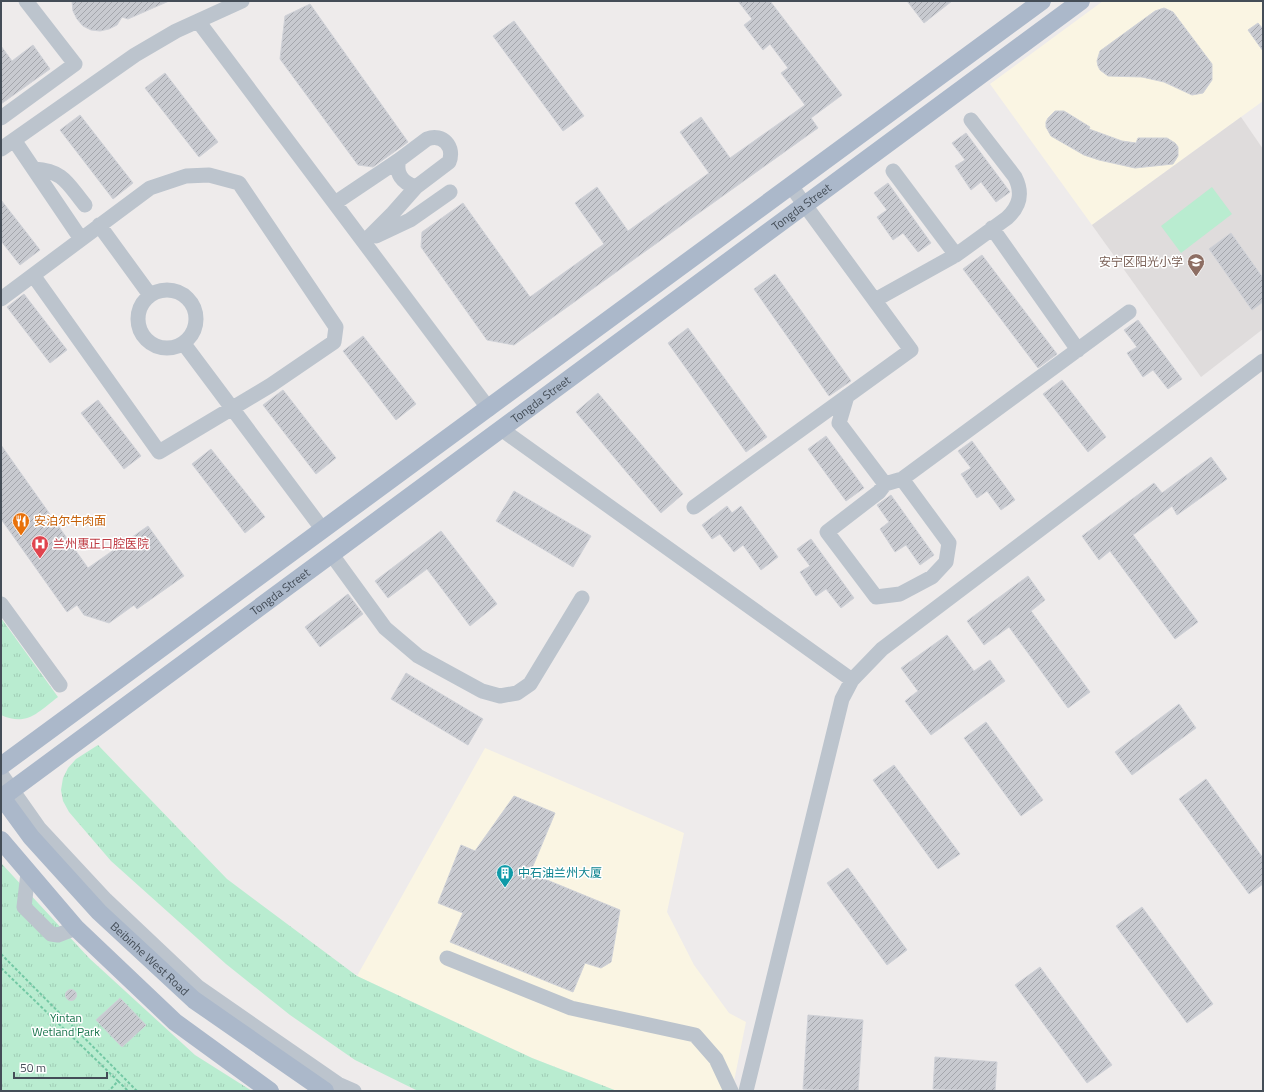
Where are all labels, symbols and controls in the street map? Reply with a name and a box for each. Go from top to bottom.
street label: Tongda Street [767,178,836,235]
place label: 安宁区阳光小学 [1099,252,1183,271]
school or university icon: 安宁区阳光小学 [1186,252,1206,277]
street label: Tongda Street [507,370,575,428]
restaurant icon: 安泊尔牛肉面 [11,511,31,536]
place label: 安泊尔牛肉面 [34,511,106,530]
hospital icon: 兰州惠正口腔医院 [30,534,50,559]
place label: 兰州惠正口腔医院 [53,534,149,553]
street label: Tongda Street [246,563,314,620]
building icon: 中石油兰州大厦 [495,863,515,888]
place label: 中石油兰州大厦 [518,863,602,882]
street label: Beibinhe West Road [106,917,194,1000]
park label: Yintan Wetland Park [32,1008,100,1041]
scale bar [14,1054,107,1080]
text: 50 m [20,1058,46,1077]

